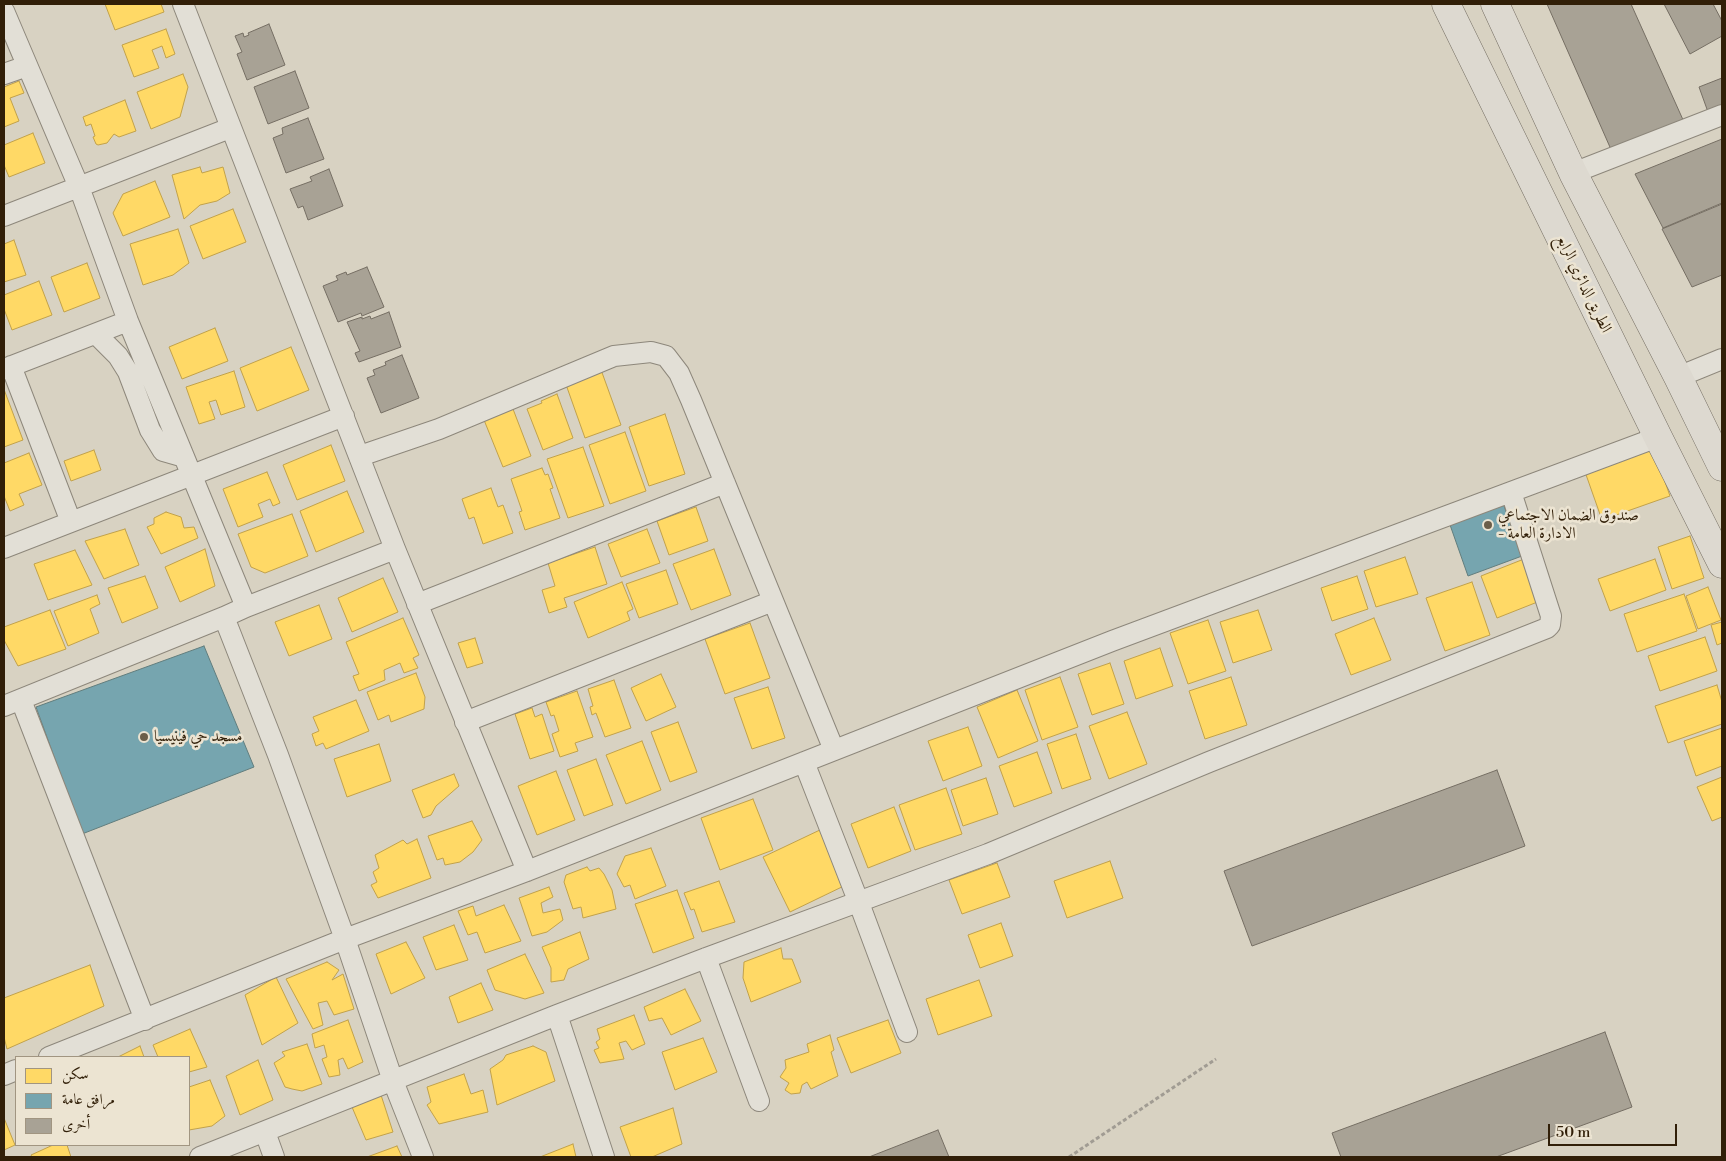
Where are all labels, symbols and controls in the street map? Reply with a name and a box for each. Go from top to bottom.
street label: الطريق الدائري الرابع [1551,232,1615,336]
place label: صندوق الضمان الاجتماعي - الادارة العامة [1498,506,1639,544]
marker: صندوق الضمان الاجتماعي - الادارة العامة [1482,519,1494,531]
place label: مسجد حي فينيسيا [154,727,243,747]
marker: مسجد حي فينيسيا [138,731,150,743]
legend [15,1056,190,1146]
text: سكن [62,1065,89,1084]
text: مرافق عامة [62,1090,115,1109]
scale bar [1551,1114,1680,1146]
text: أخرى [62,1115,90,1134]
text: 50 m [1556,1123,1590,1142]

